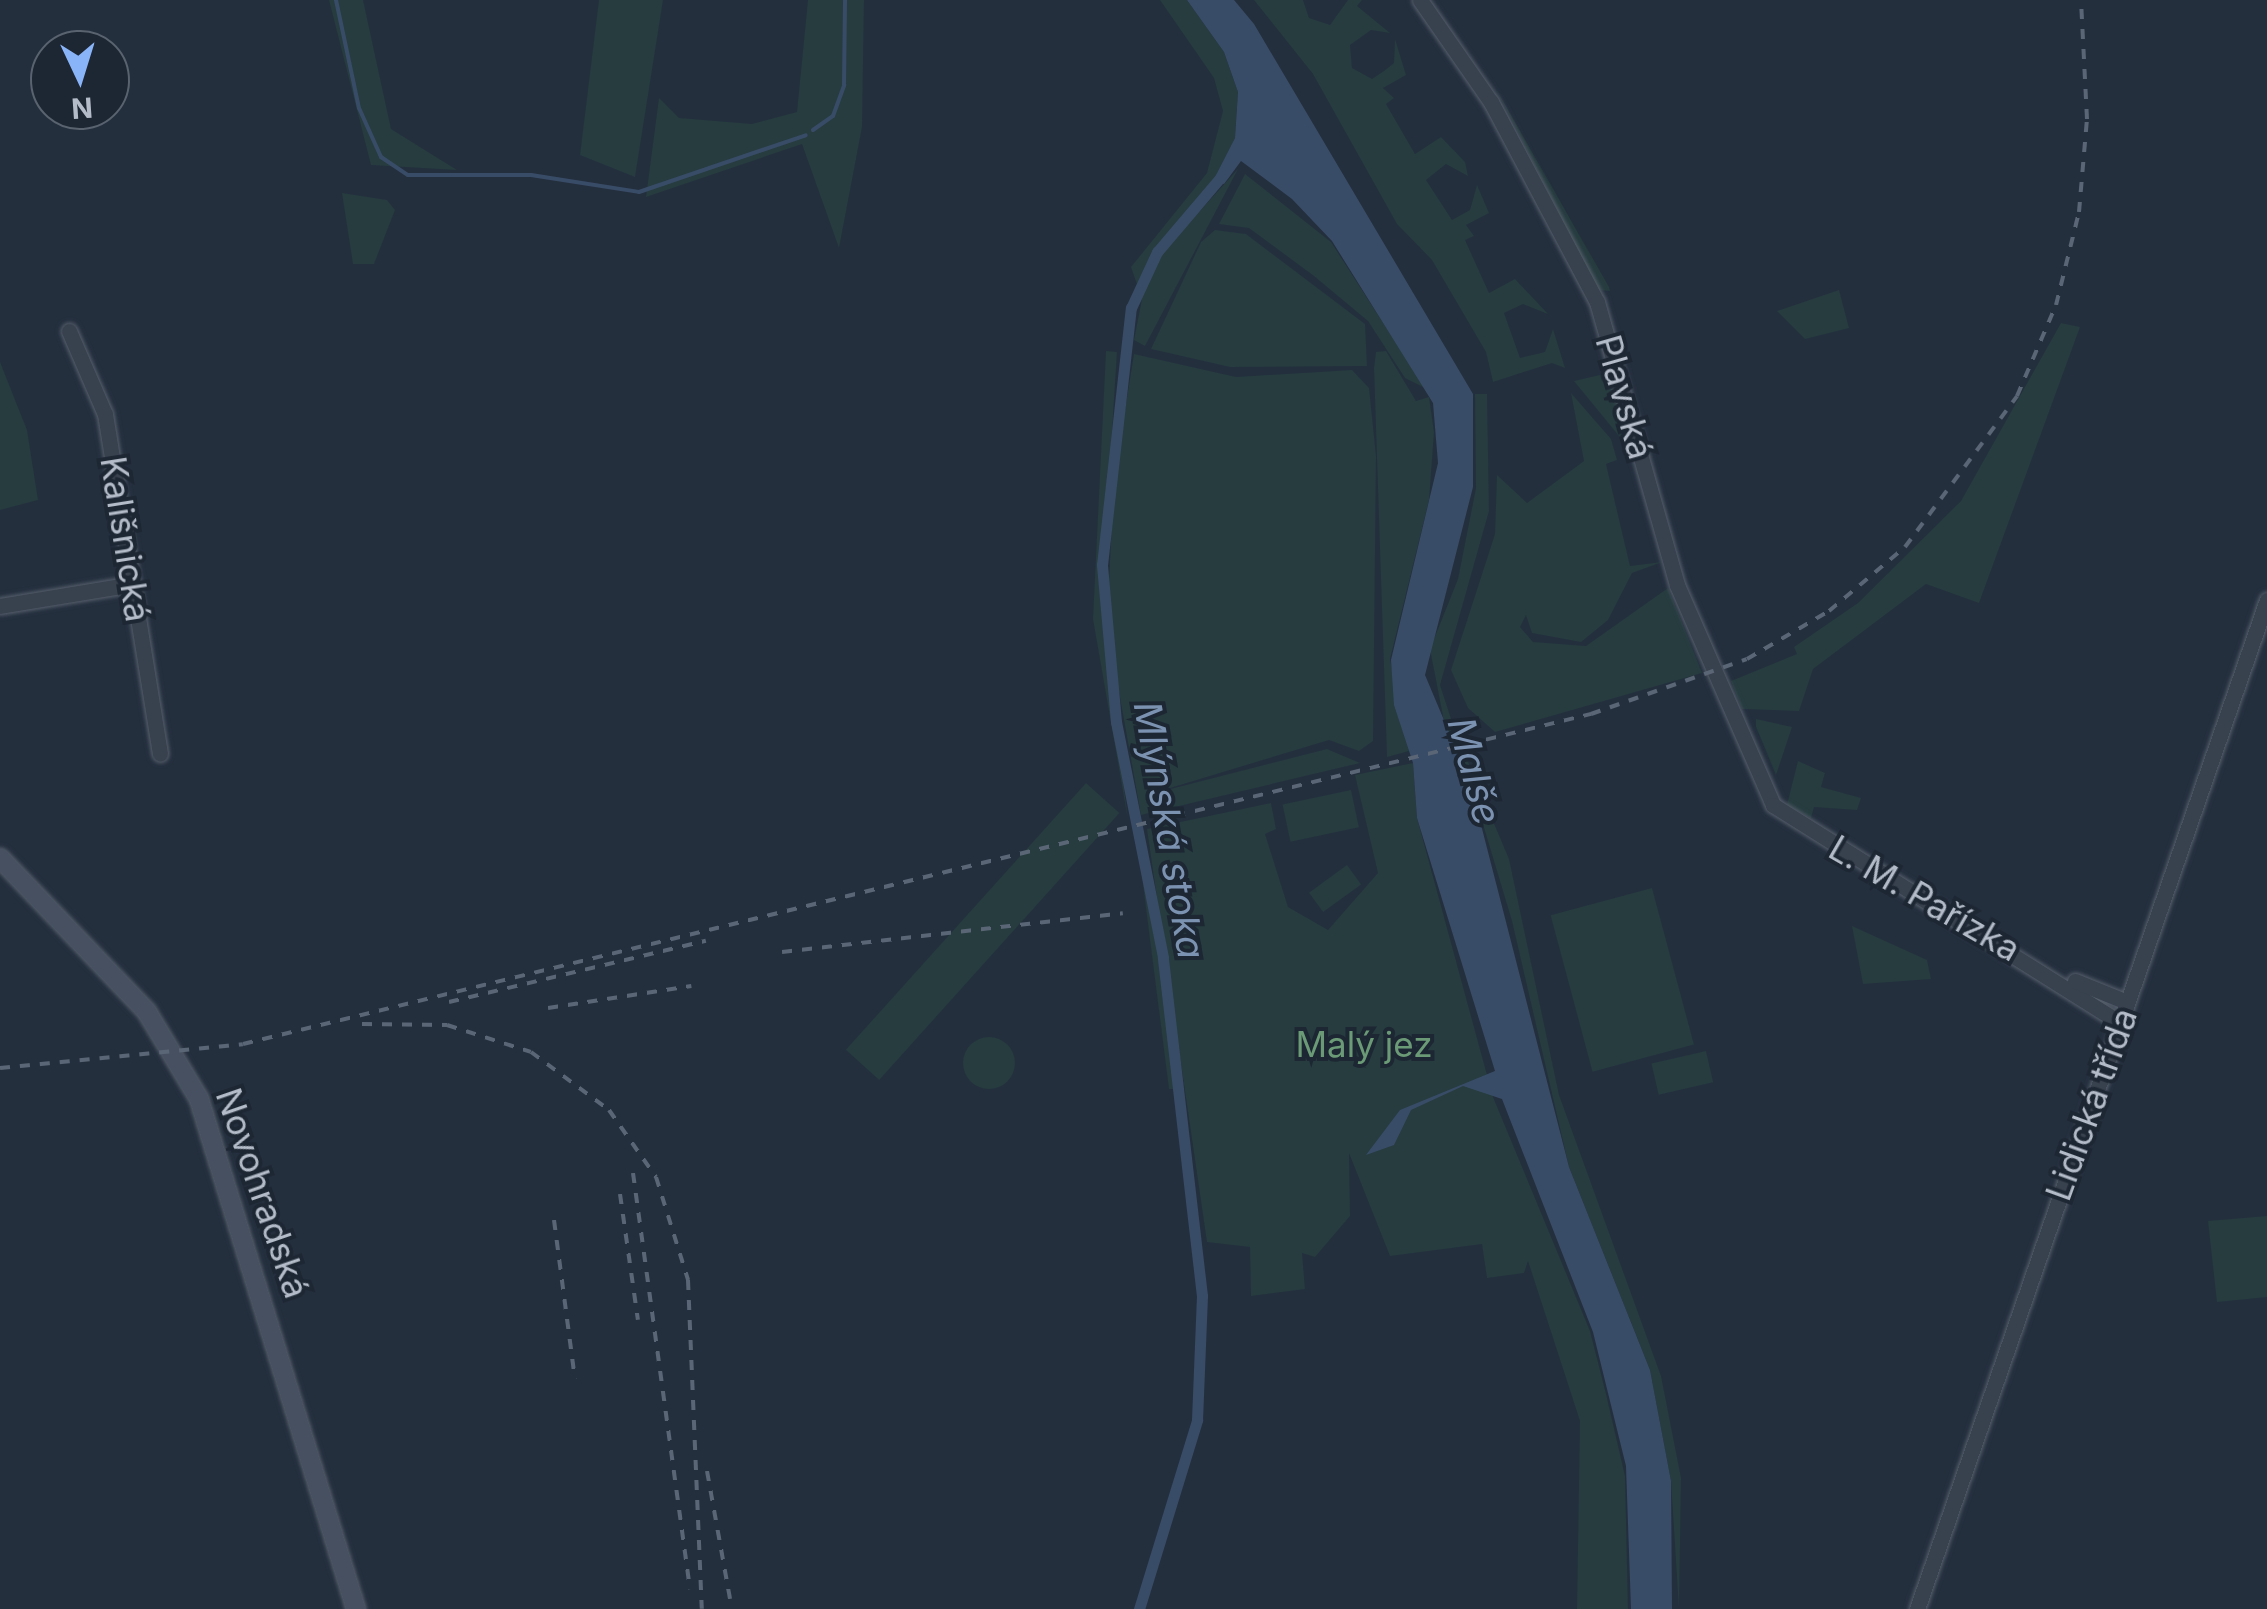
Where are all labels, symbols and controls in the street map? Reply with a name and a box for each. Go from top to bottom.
north arrow [30,30,130,130]
text: N [70,90,94,126]
street label: Plavská [1587,330,1663,464]
street label: Kališnická [92,453,160,625]
water label: Mlýnská stoka [1124,698,1214,962]
water label: Malše [1438,713,1510,829]
street label: L. M. Pařízka [1822,826,2028,970]
street label: Lidická třída [2037,1002,2145,1206]
park label: Malý jez [1295,1023,1433,1065]
street label: Novohradská [208,1083,318,1303]

